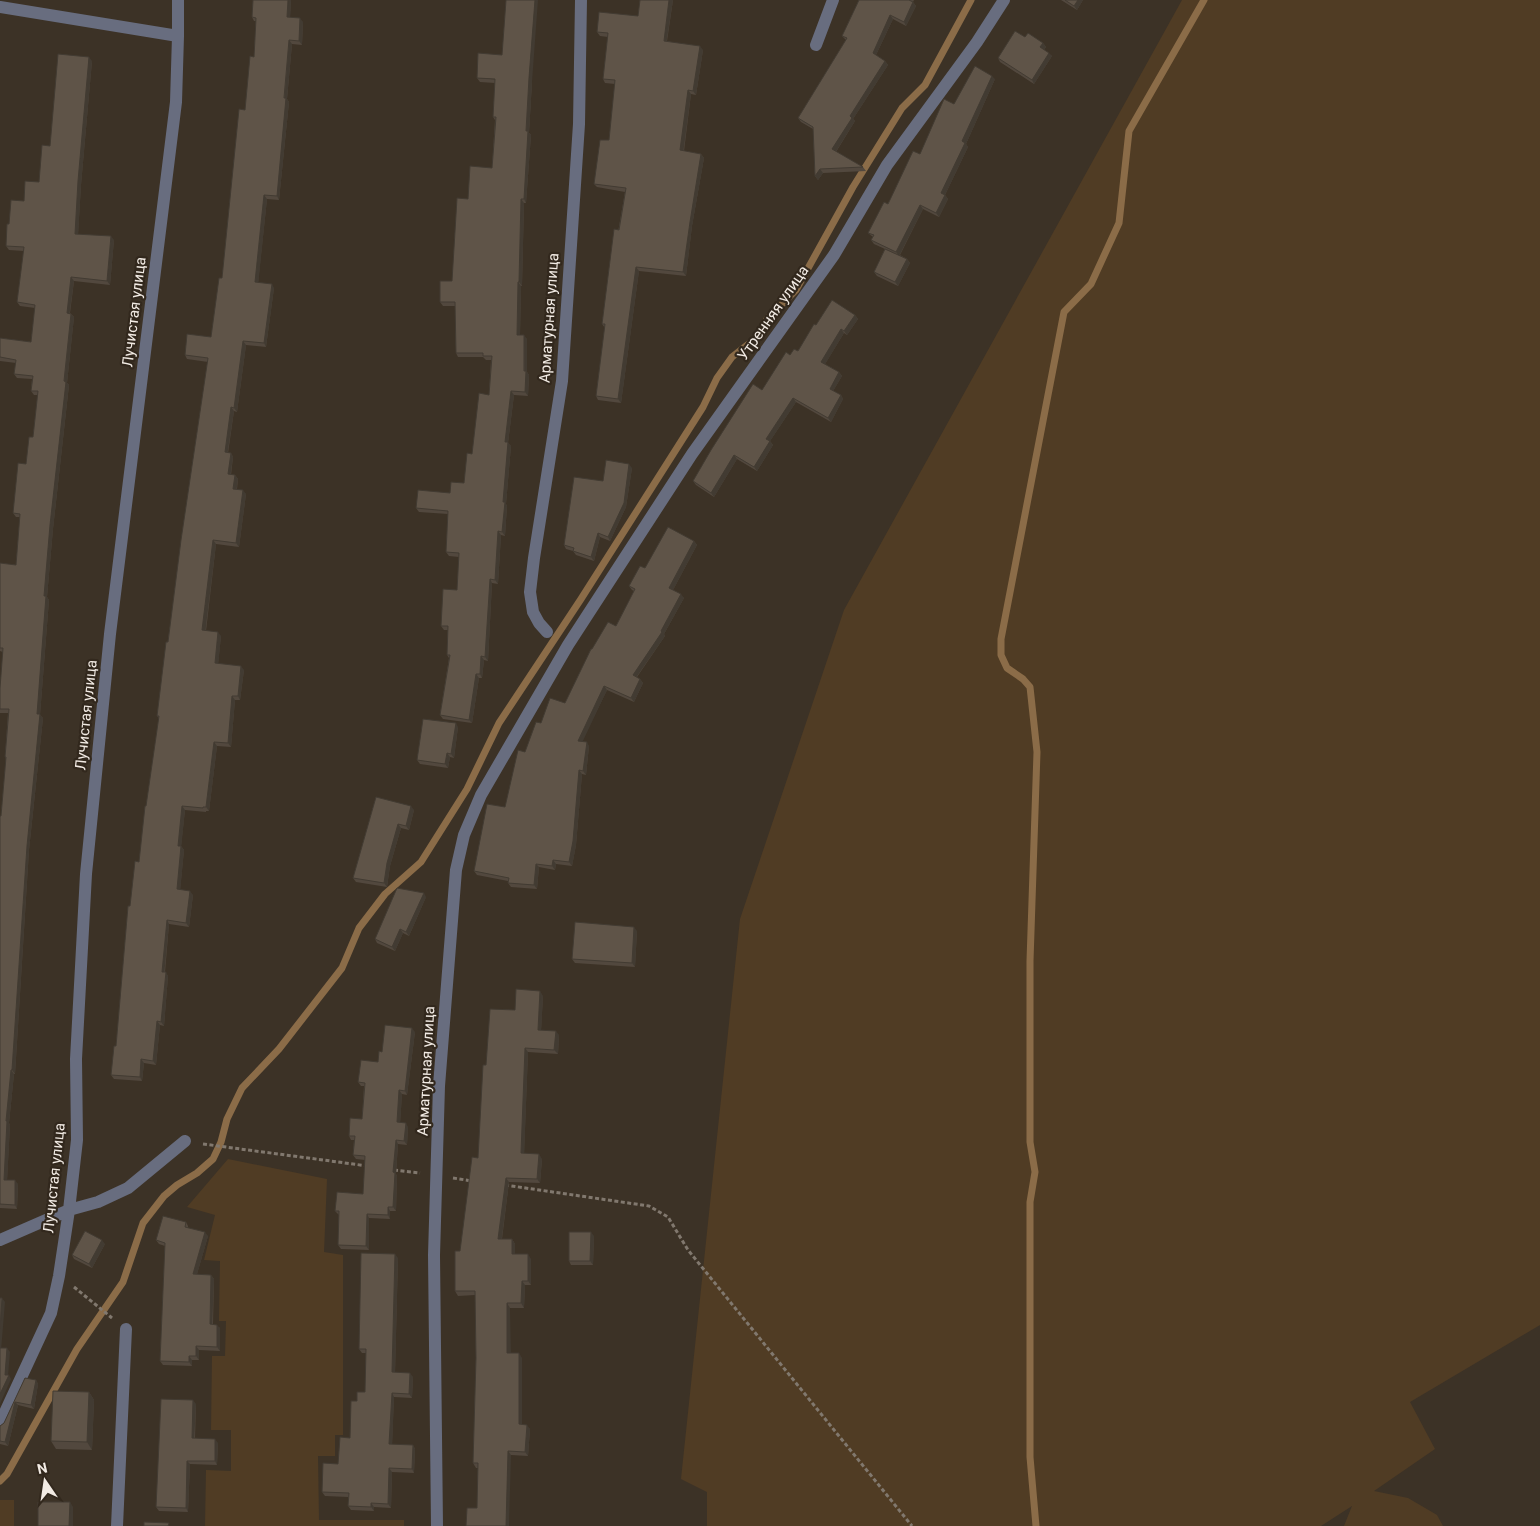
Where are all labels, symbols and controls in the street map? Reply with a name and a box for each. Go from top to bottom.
street label: Арматурная улица [535,252,563,384]
street label: Лучистая улица [118,256,150,368]
street label: Утренняя улица [734,262,812,364]
street label: Лучистая улица [71,659,101,771]
street label: Арматурная улица [414,1006,438,1136]
street label: Лучистая улица [39,1122,69,1234]
north arrow [20,1456,70,1506]
text: N [35,1459,49,1477]

